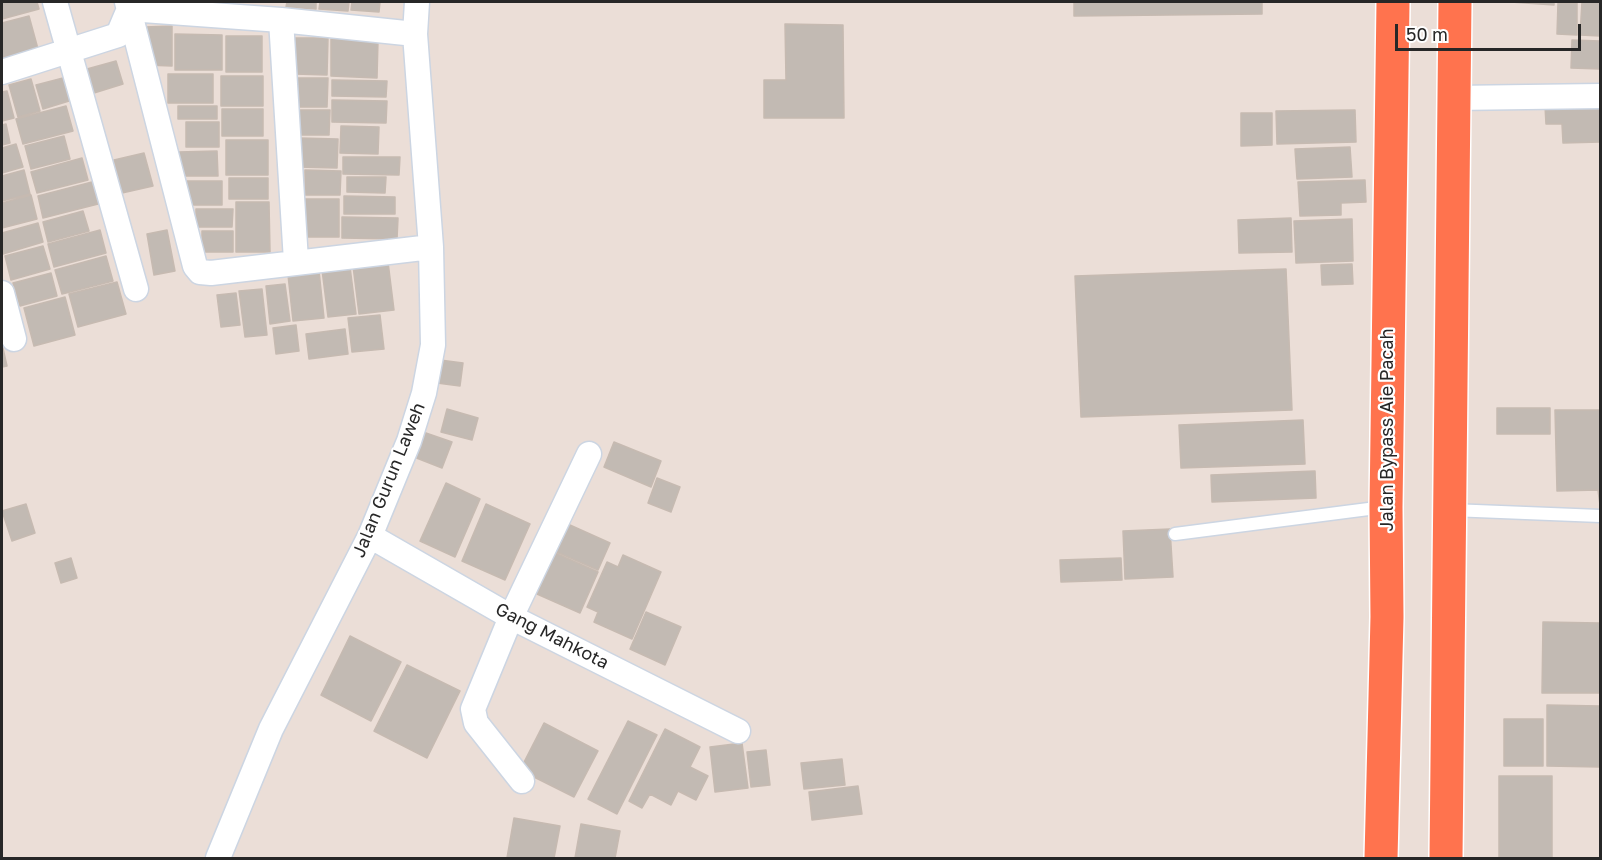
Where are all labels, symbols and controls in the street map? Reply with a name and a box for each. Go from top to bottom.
scale bar [1398,12,1584,50]
text: 50 m [1406,23,1448,45]
street label: Jalan Bypass Aie Pacah [1376,328,1398,532]
street label: Jalan Gurun Laweh [348,399,430,561]
street label: Gang Mahkota [492,598,612,674]

